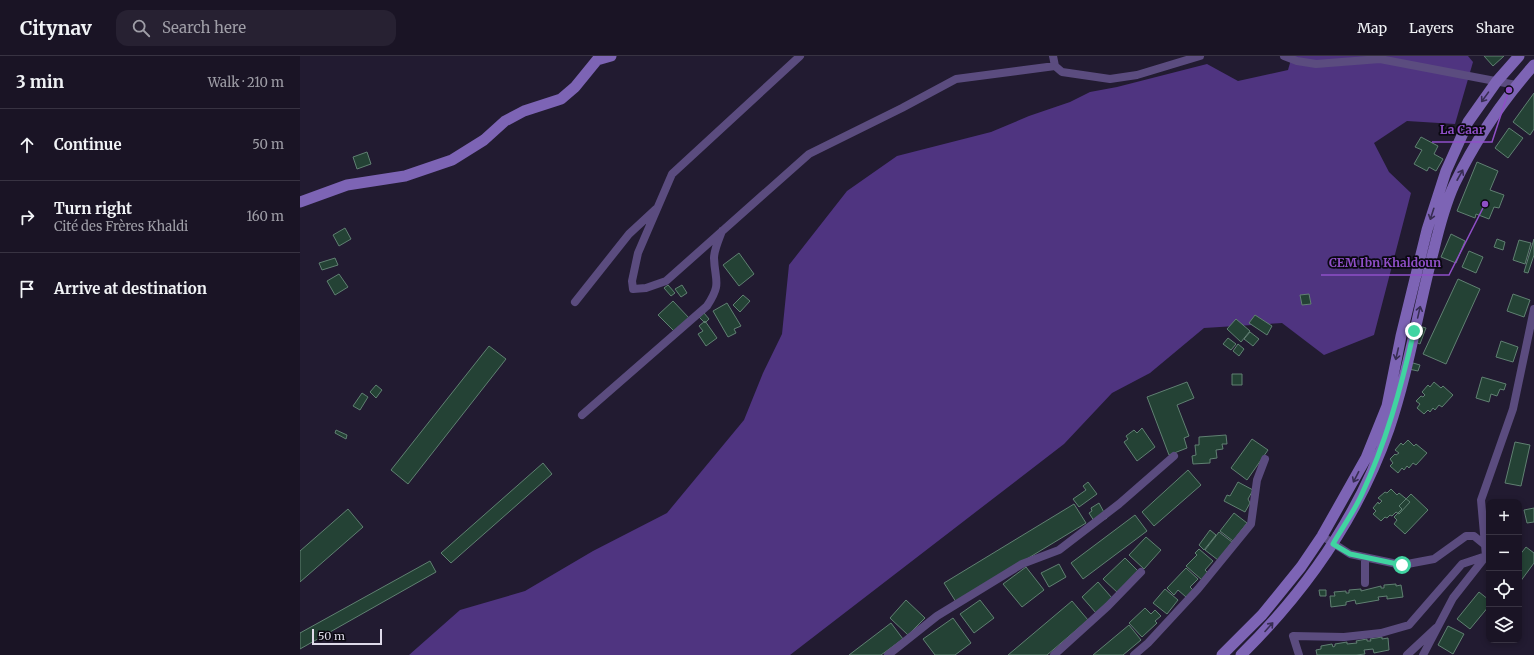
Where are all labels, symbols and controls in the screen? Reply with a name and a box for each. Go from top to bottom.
search box [116,10,396,46]
text: Citynav [20,16,92,40]
icon: search [130,17,152,39]
text: Search here [162,18,246,37]
text: Map [1357,19,1387,37]
text: Layers [1409,19,1454,37]
text: Share [1476,19,1514,37]
text: 3 min [16,71,64,93]
text: Walk · 210 m [208,74,284,91]
one-way arrow [1481,91,1490,102]
callout: La Caar [1432,118,1492,142]
text: La Caar [1440,122,1485,137]
icon: ahead [16,134,38,156]
text: Continue [54,135,122,154]
text: 50 m [252,136,284,153]
one-way arrow [1457,169,1464,181]
text: Turn right [54,199,132,218]
icon: right [16,206,38,228]
text: 160 m [246,208,284,225]
one-way arrow [1428,208,1435,221]
text: Cité des Frères Khaldi [54,218,188,235]
callout: CEM Ibn Khaldoun [1321,251,1449,275]
text: CEM Ibn Khaldoun [1329,255,1441,270]
icon: arrive [16,278,38,300]
text: Arrive at destination [54,279,207,298]
one-way arrow [1415,306,1423,319]
route end [1405,322,1423,340]
one-way arrow [1392,347,1400,360]
one-way arrow [1351,470,1359,482]
map controls [1486,499,1522,643]
button: + [1486,499,1522,535]
button: − [1486,535,1522,571]
route start [1393,556,1411,574]
button: locate [1486,571,1522,607]
button: layers [1486,607,1522,643]
one-way arrow [1264,622,1273,633]
scale bar [312,627,382,646]
text: 50 m [318,629,345,643]

